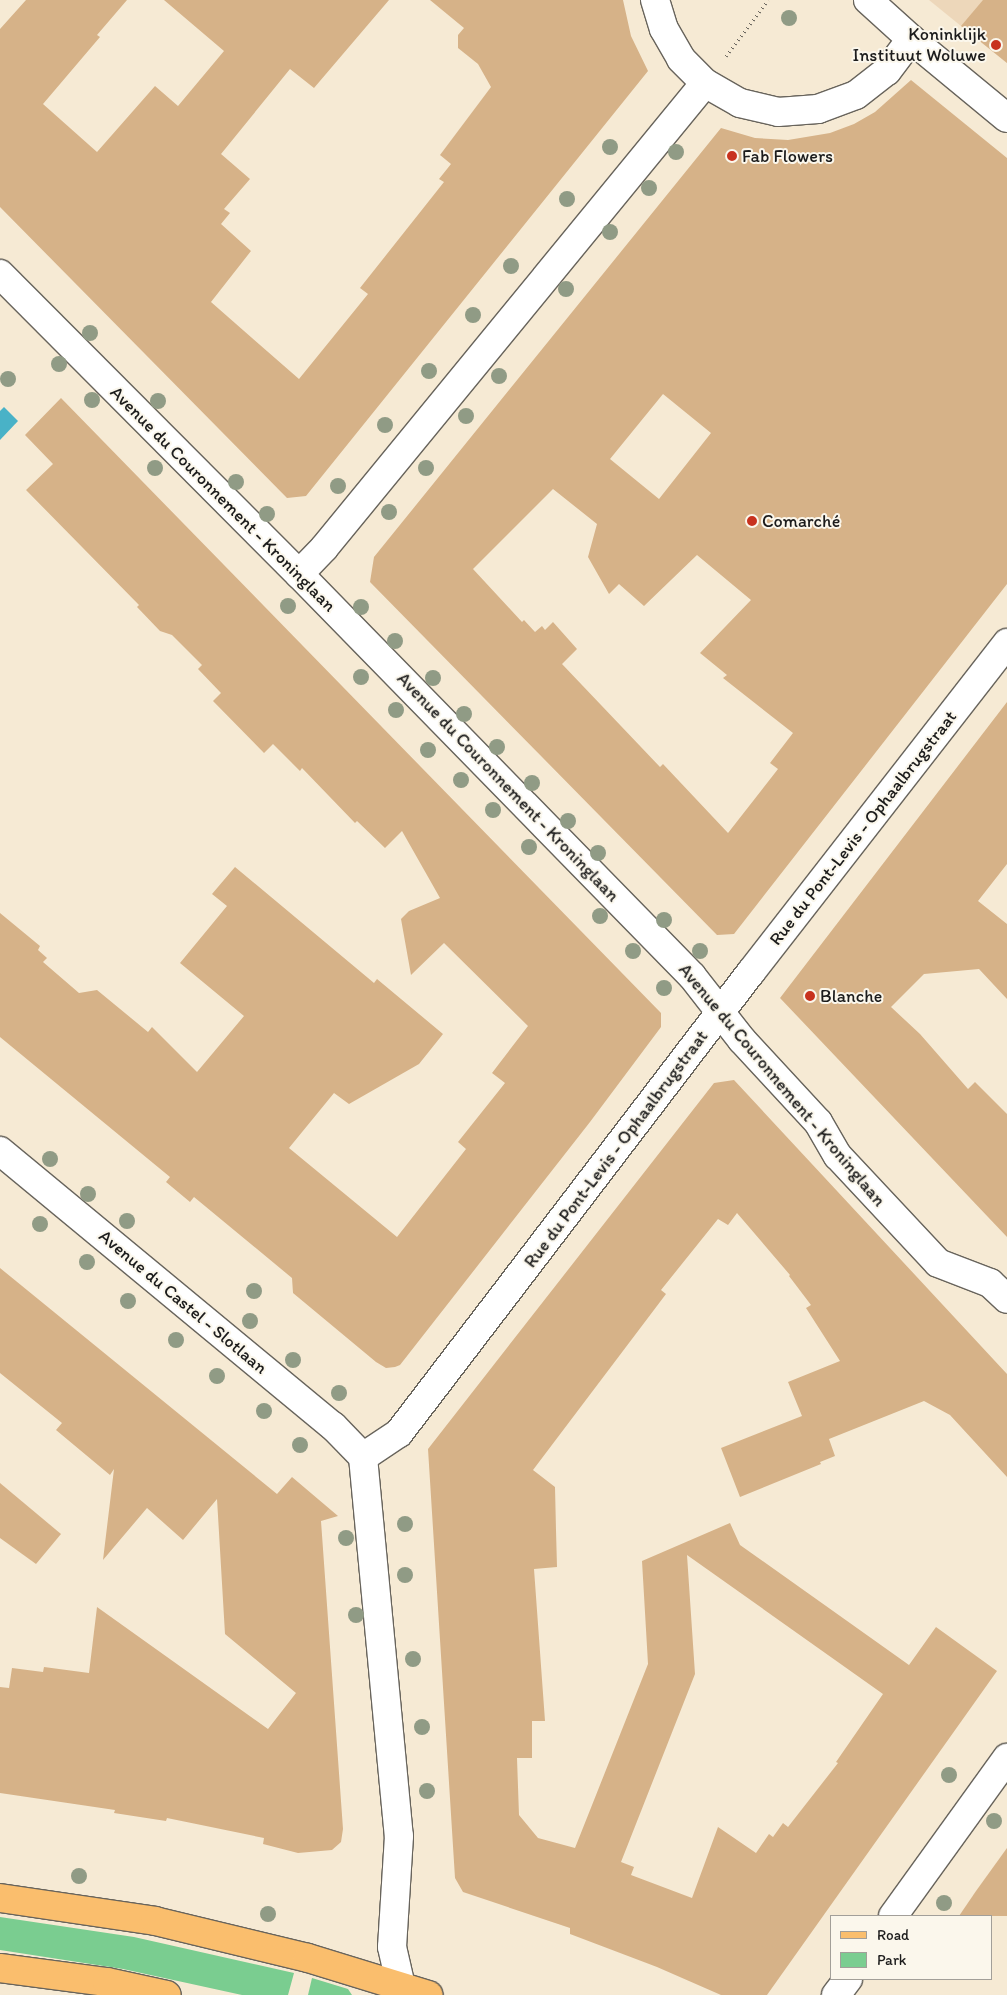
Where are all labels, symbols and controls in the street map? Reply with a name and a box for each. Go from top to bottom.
place label: Koninklijk Instituut Woluwe [852,24,986,66]
marker: Koninklijk Instituut Woluwe [990,39,1002,51]
place label: Fab Flowers [742,145,833,167]
marker: Fab Flowers [726,150,738,162]
street label: Avenue du Couronnement - Kroninglaan [106,382,340,616]
place label: Comarché [762,510,840,532]
marker: Comarché [746,515,758,527]
street label: Avenue du Couronnement - Kroninglaan [392,668,624,906]
street label: Rue du Pont-Levis - Ophaalbrugstraat [765,706,961,950]
street label: Avenue du Couronnement - Kroninglaan [674,959,890,1211]
place label: Blanche [820,985,882,1007]
marker: Blanche [804,990,816,1002]
street label: Rue du Pont-Levis - Ophaalbrugstraat [520,1026,712,1272]
street label: Avenue du Castel - Slotlaan [94,1225,272,1379]
legend [830,1915,992,1980]
text: Road [877,1926,909,1944]
text: Park [877,1951,907,1969]

